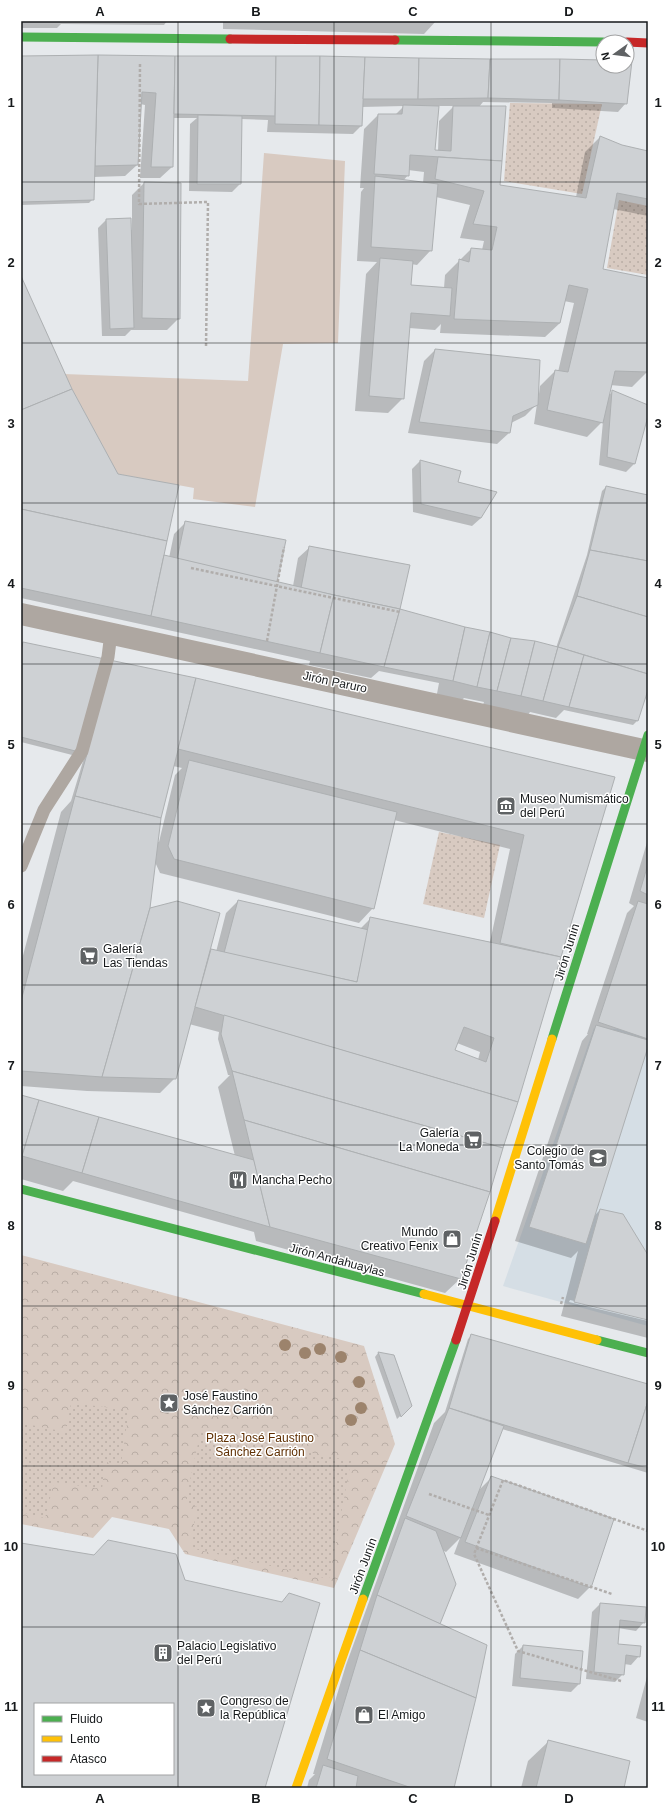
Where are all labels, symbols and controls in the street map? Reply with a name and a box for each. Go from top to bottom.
text: A [95,4,105,19]
text: B [251,4,261,19]
text: C [408,4,418,19]
text: D [564,4,574,19]
north arrow [595,34,635,74]
text: N [599,51,612,62]
text: 1 [7,95,15,110]
text: 1 [654,95,662,110]
text: 2 [7,255,15,270]
text: 2 [654,255,662,270]
text: 3 [7,416,15,431]
text: 3 [654,416,662,431]
text: 4 [7,576,15,591]
text: 4 [654,576,662,591]
street label: Jirón Paruro [302,668,369,696]
text: 5 [7,737,15,752]
text: 5 [654,737,662,752]
place label: Museo Numismático del Perú [520,792,629,820]
museum icon: Museo Numismático del Perú [495,795,517,817]
text: 6 [7,897,15,912]
text: 6 [654,897,662,912]
street label: Jirón Junín [552,922,582,982]
place label: Galería Las Tiendas [103,942,168,970]
supermarket icon: Galería Las Tiendas [78,945,100,967]
text: 7 [7,1058,15,1073]
text: 7 [654,1058,662,1073]
place label: Galería La Moneda [399,1126,459,1154]
supermarket icon: Galería La Moneda [462,1129,484,1151]
place label: Colegio de Santo Tomás [514,1144,584,1172]
school or university icon: Colegio de Santo Tomás [587,1147,609,1169]
restaurant icon: Mancha Pecho [227,1169,249,1191]
place label: Mancha Pecho [252,1173,332,1187]
text: 8 [7,1218,15,1233]
text: 8 [654,1218,662,1233]
place label: Mundo Creativo Fenix [361,1225,438,1253]
shop icon: Mundo Creativo Fenix [441,1228,463,1250]
street label: Jirón Junín [455,1231,485,1291]
street label: Jirón Andahuaylas [288,1241,386,1279]
text: 9 [7,1378,15,1393]
text: 9 [654,1378,662,1393]
place label: José Faustino Sánchez Carrión [183,1389,272,1417]
place icon: José Faustino Sánchez Carrión [158,1392,180,1414]
park label: Plaza José Faustino Sánchez Carrión [206,1431,314,1459]
street label: Jirón Junín [346,1536,380,1596]
text: 10 [4,1539,18,1554]
text: 10 [651,1539,665,1554]
place label: Palacio Legislativo del Perú [177,1639,277,1667]
building icon: Palacio Legislativo del Perú [152,1642,174,1664]
place label: Congreso de la República [220,1694,289,1722]
place icon: Congreso de la República [195,1697,217,1719]
text: 11 [4,1699,18,1714]
text: 11 [651,1699,665,1714]
legend [34,1703,174,1775]
shop icon: El Amigo [353,1704,375,1726]
place label: El Amigo [378,1708,426,1722]
text: Fluido [70,1712,103,1726]
text: Lento [70,1732,100,1746]
text: Atasco [70,1752,107,1766]
text: A [95,1791,105,1806]
text: B [251,1791,261,1806]
text: C [408,1791,418,1806]
text: D [564,1791,574,1806]

